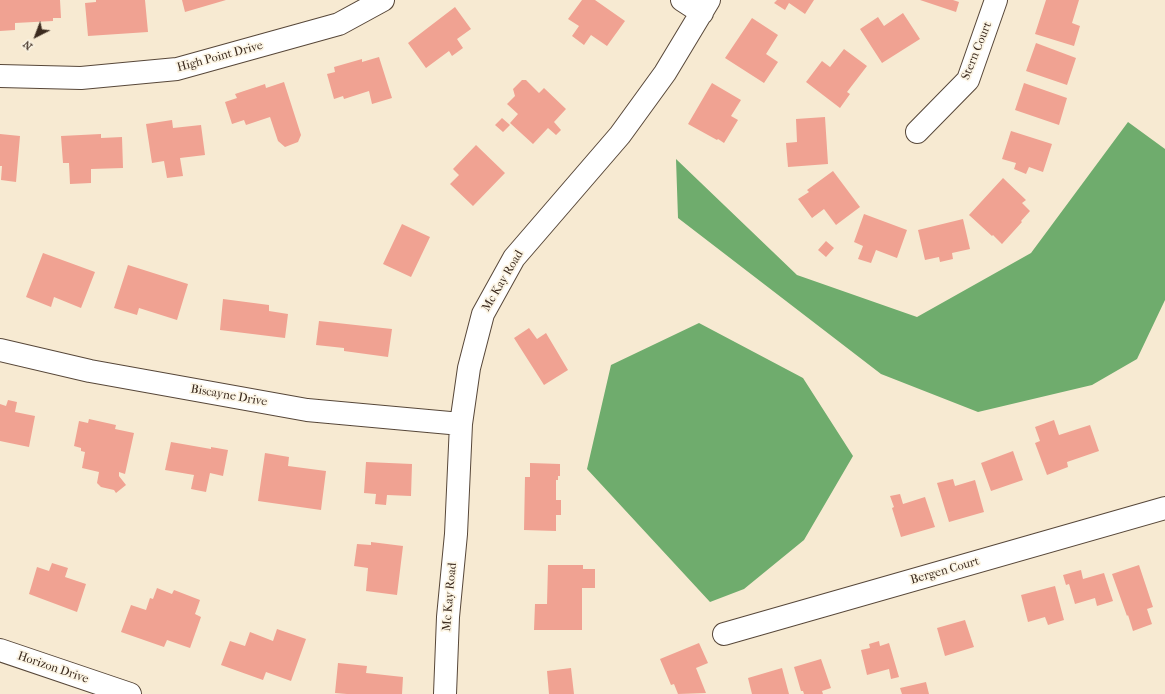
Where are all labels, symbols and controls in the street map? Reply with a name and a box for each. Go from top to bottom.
north arrow [16,16,56,56]
street label: Stern Court [959,20,995,82]
text: N [20,38,35,53]
street label: High Point Drive [176,39,264,75]
street label: Mc Kay Road [479,248,527,314]
street label: Biscayne Drive [190,382,268,410]
street label: Bergen Court [909,554,981,588]
street label: Mc Kay Road [440,562,460,632]
street label: Horizon Drive [16,649,90,687]

